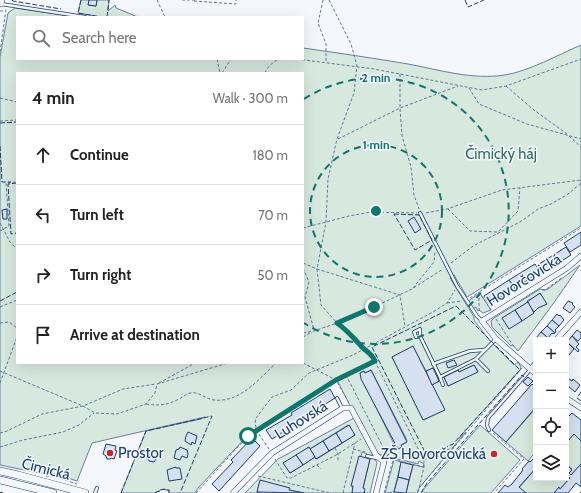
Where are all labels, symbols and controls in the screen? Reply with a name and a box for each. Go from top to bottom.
search box [16,16,304,60]
icon: search [30,27,52,49]
text: Search here [62,29,137,47]
text: 2 min [362,70,390,85]
text: 4 min [32,88,75,108]
text: Walk · 300 m [213,90,288,106]
text: 1 min [362,137,390,152]
icon: ahead [32,144,54,166]
park label: Čimický háj [465,144,537,163]
text: Continue [70,146,129,164]
text: 180 m [252,147,288,163]
icon: left [32,204,54,226]
centre of rings [369,204,383,218]
text: Turn left [70,206,124,224]
text: 70 m [258,207,288,223]
street label: Hovorčovická [483,249,565,310]
icon: right [32,264,54,286]
text: Turn right [70,266,131,284]
text: 50 m [258,267,288,283]
route end [365,298,383,316]
icon: arrive [32,324,54,346]
text: Arrive at destination [70,326,200,344]
map controls [533,337,569,481]
button: + [533,337,569,373]
button: − [533,373,569,409]
street label: Luhovská [271,396,331,443]
button: locate [533,409,569,445]
route start [239,427,257,445]
place label: Prostor [118,444,164,462]
place label: ZŠ Hovorčovická [381,444,487,463]
button: layers [533,445,569,481]
marker: Prostor [105,448,115,458]
marker: ZŠ Hovorčovická [489,449,499,459]
street label: Čimická [20,453,73,484]

